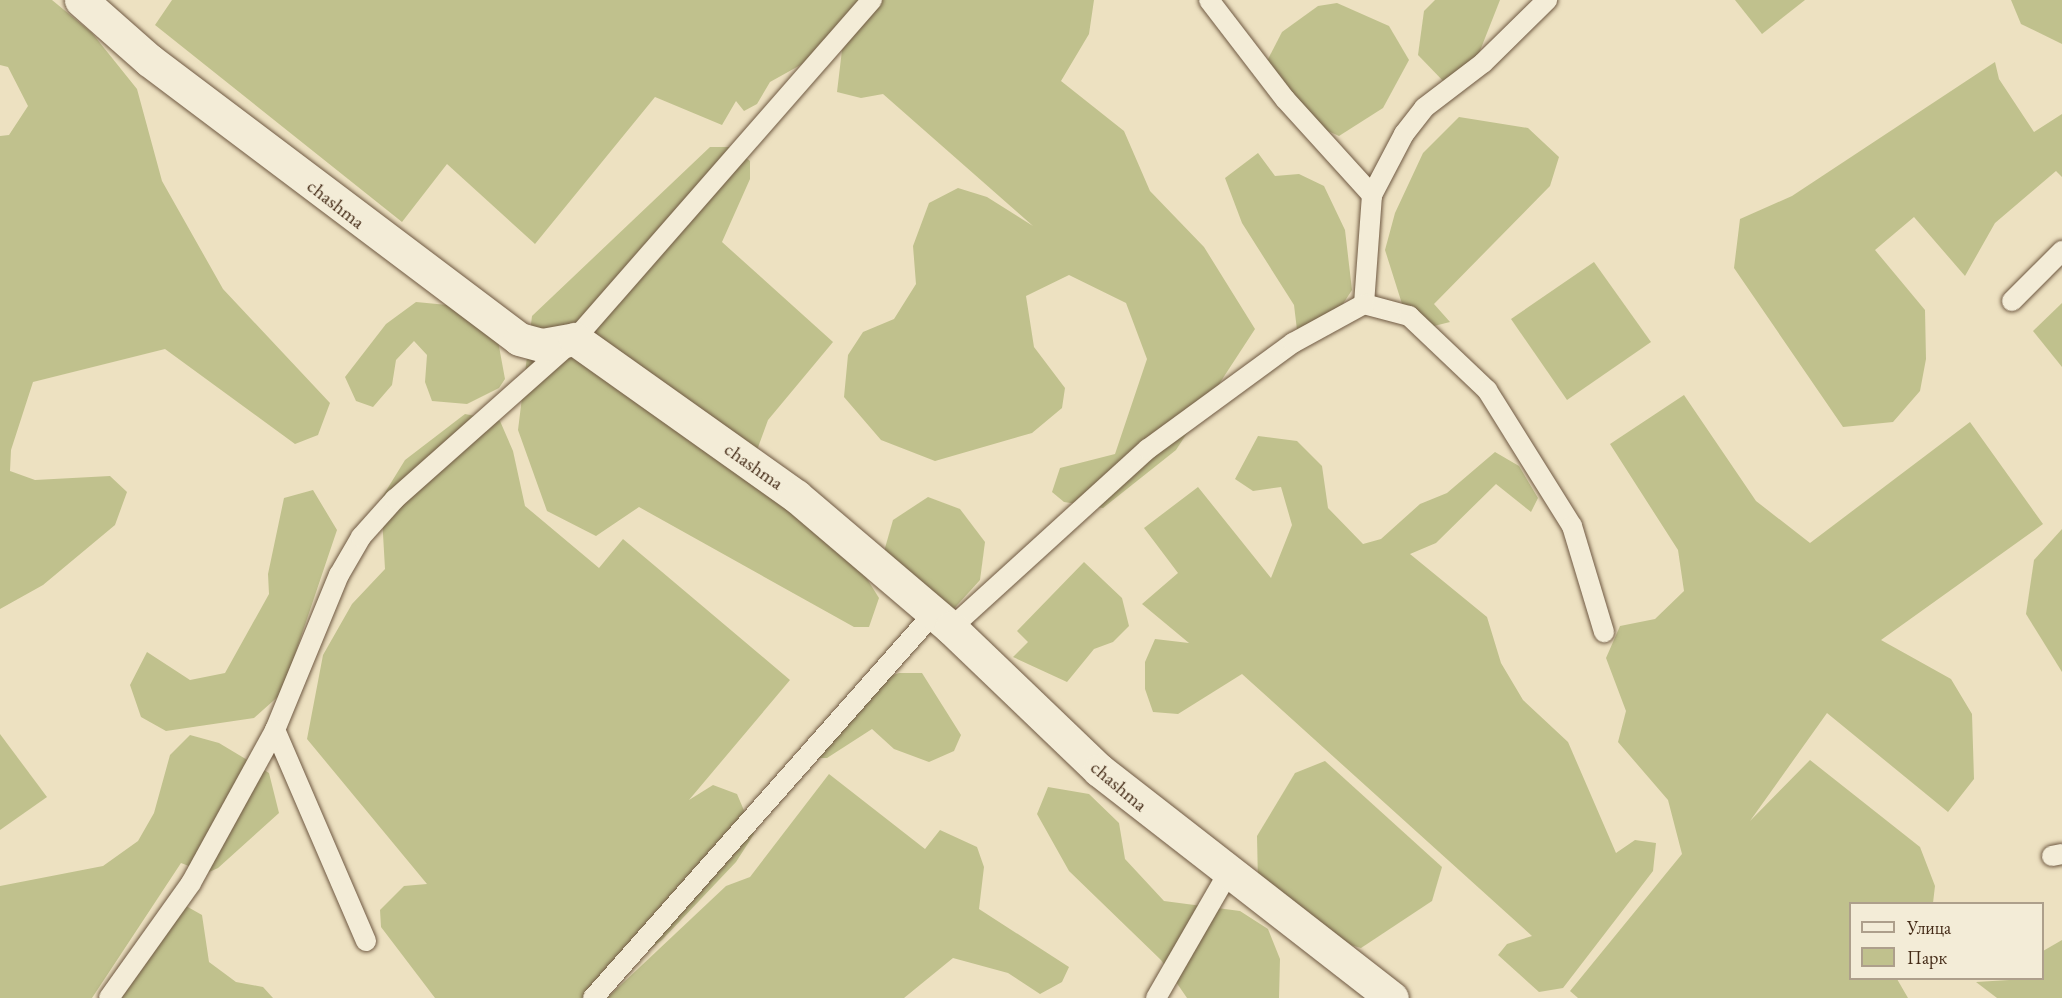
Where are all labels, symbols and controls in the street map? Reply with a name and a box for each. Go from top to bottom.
street label: сhashma [302,174,370,234]
street label: сhashma [720,437,788,495]
street label: сhashma [1086,755,1152,817]
legend [1849,902,2044,980]
text: Улица [1907,916,1951,939]
text: Парк [1907,946,1947,969]

